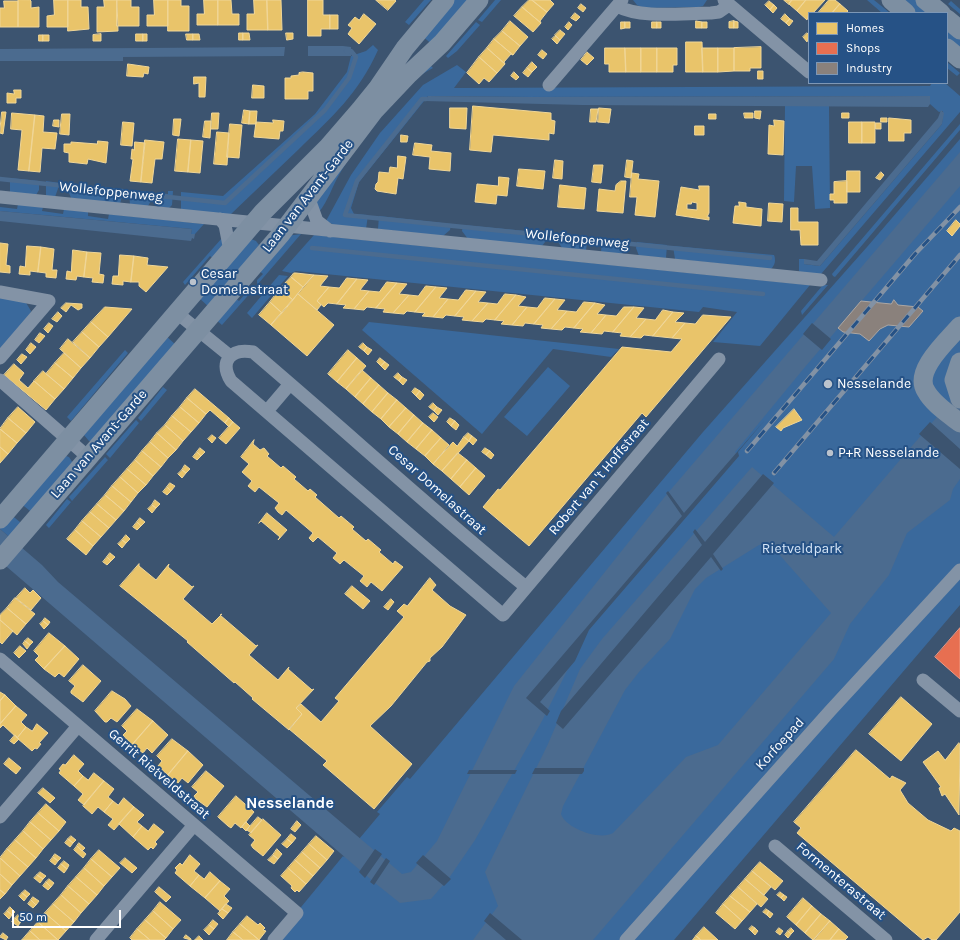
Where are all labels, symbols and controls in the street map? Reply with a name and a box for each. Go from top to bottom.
legend [808,12,948,84]
text: Homes [846,21,884,35]
text: Shops [846,41,880,55]
text: Industry [846,61,892,75]
street label: Laan van Avant-Garde [259,136,357,256]
street label: Wollefoppenweg [58,178,164,206]
street label: Wollefoppenweg [524,225,630,253]
place label: Cesar Domelastraat [201,266,288,298]
marker: Cesar Domelastraat [188,277,198,287]
place label: Nesselande [837,376,911,392]
marker: Nesselande [822,378,834,390]
street label: Laan van Avant-Garde [47,386,151,502]
street label: Robert van 't Hoffstraat [545,415,653,539]
street label: Cesar Domelastraat [384,441,490,539]
place label: P+R Nesselande [838,445,939,461]
marker: P+R Nesselande [825,448,835,458]
park label: Rietveldpark [762,541,842,557]
street label: Korfoepad [752,714,808,774]
street label: Gerrit Rietveldstraat [105,725,213,823]
district label: Nesselande [246,793,334,813]
street label: Formenterastraat [793,839,889,923]
scale bar [14,902,123,928]
text: 50 m [19,910,47,924]

